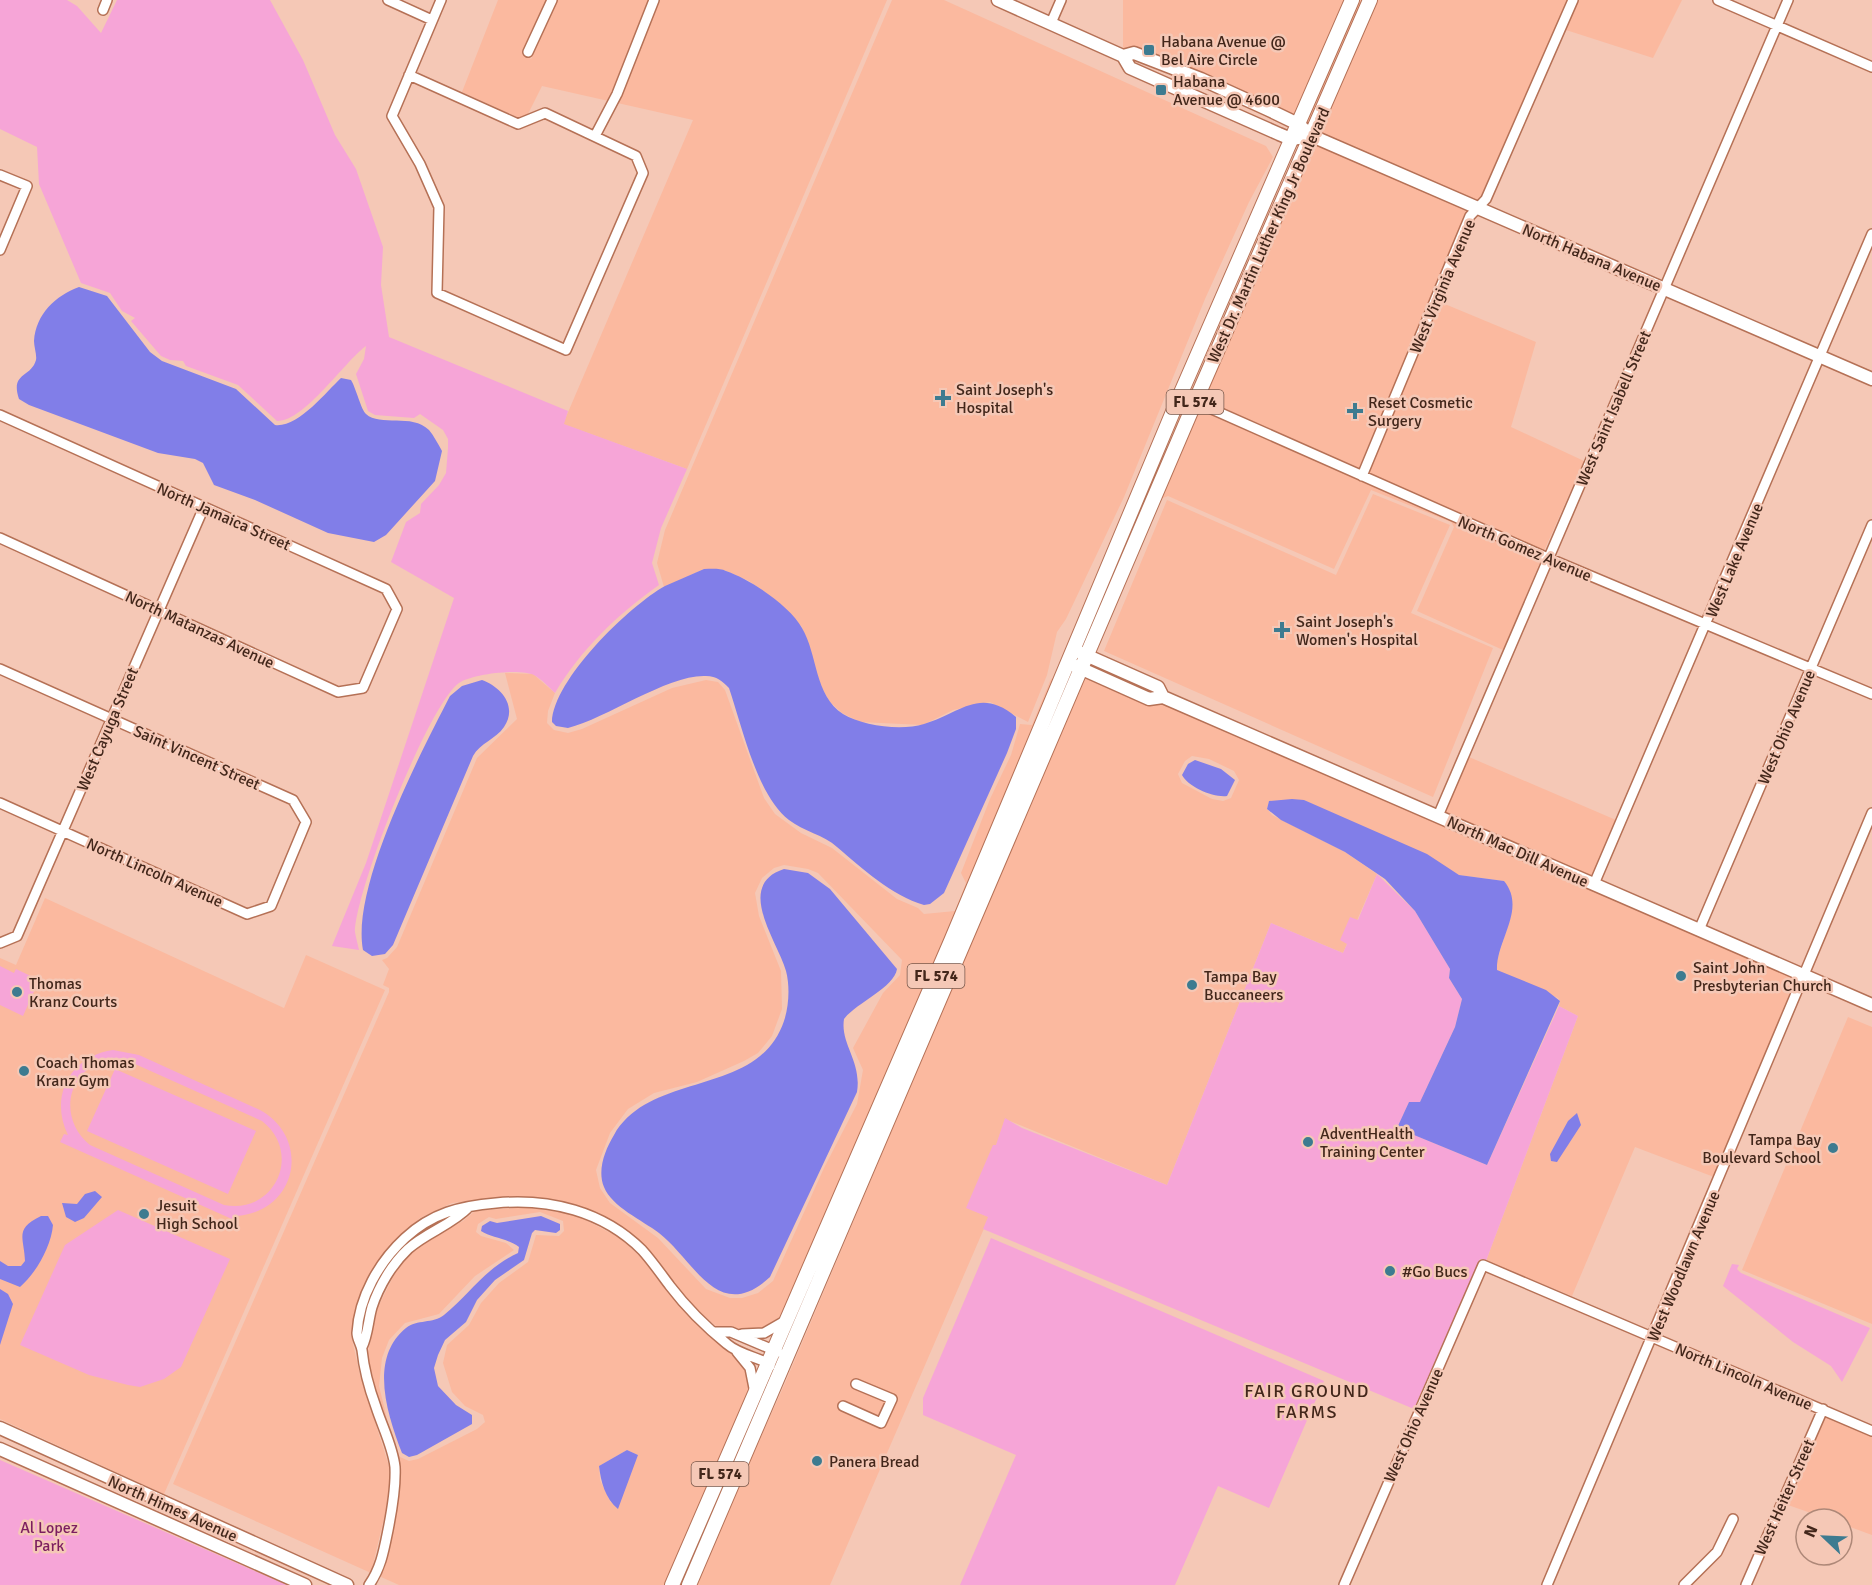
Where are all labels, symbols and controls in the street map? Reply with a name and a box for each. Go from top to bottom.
place label: Habana Avenue @ Bel Aire Circle [1161,32,1286,70]
marker: Habana Avenue @ Bel Aire Circle [1142,43,1156,57]
place label: Habana Avenue @ 4600 [1173,72,1280,110]
marker: Habana Avenue @ 4600 [1154,83,1168,97]
street label: West Dr. Martin Luther King Jr Boulevard [1203,104,1335,366]
street label: West Virginia Avenue [1406,216,1480,357]
street label: North Habana Avenue [1519,220,1664,296]
street label: West Saint Isabell Street [1572,327,1656,489]
place label: Saint Joseph's Hospital [956,380,1053,418]
marker: Saint Joseph's Hospital [934,389,952,407]
road number: FL 574 [1166,390,1224,414]
place label: Reset Cosmetic Surgery [1368,393,1473,431]
marker: Reset Cosmetic Surgery [1346,402,1364,420]
street label: North Jamaica Street [154,478,294,556]
street label: West Lake Avenue [1702,500,1768,621]
street label: North Gomez Avenue [1455,512,1594,586]
street label: North Matanzas Avenue [122,587,277,673]
place label: Saint Joseph's Women's Hospital [1296,612,1418,650]
marker: Saint Joseph's Women's Hospital [1273,621,1291,639]
street label: West Cayuga Street [73,664,143,794]
street label: West Ohio Avenue [1754,667,1820,788]
street label: Saint Vincent Street [130,721,263,795]
street label: North Mac Dill Avenue [1444,812,1591,892]
street label: North Lincoln Avenue [83,834,226,912]
place label: Saint John Presbyterian Church [1693,958,1832,996]
road number: FL 574 [908,964,964,988]
place label: Tampa Bay Buccaneers [1204,967,1283,1005]
marker: Saint John Presbyterian Church [1674,969,1688,983]
place label: Thomas Kranz Courts [29,974,117,1012]
marker: Tampa Bay Buccaneers [1185,978,1199,992]
marker: Thomas Kranz Courts [10,985,24,999]
place label: Coach Thomas Kranz Gym [36,1053,134,1091]
marker: Coach Thomas Kranz Gym [17,1064,31,1078]
place label: AdventHealth Training Center [1320,1124,1425,1162]
place label: Tampa Bay Boulevard School [1702,1130,1822,1168]
marker: AdventHealth Training Center [1301,1135,1315,1149]
marker: Tampa Bay Boulevard School [1826,1141,1840,1155]
street label: West Woodlawn Avenue [1643,1188,1725,1345]
place label: Jesuit High School [156,1196,239,1234]
marker: Jesuit High School [137,1207,151,1221]
place label: #Go Bucs [1402,1262,1467,1282]
marker: #Go Bucs [1383,1264,1397,1278]
street label: North Lincoln Avenue [1672,1339,1815,1415]
street label: West Ohio Avenue [1380,1365,1448,1485]
district label: FAIR GROUND FARMS [1244,1380,1370,1423]
street label: West Heiter Street [1750,1436,1820,1558]
place label: Panera Bread [829,1452,920,1472]
marker: Panera Bread [810,1454,824,1468]
road number: FL 574 [692,1462,748,1486]
street label: North Himes Avenue [105,1471,240,1546]
north arrow [1794,1507,1854,1567]
park label: Al Lopez Park [20,1518,78,1556]
text: N [1800,1522,1822,1541]

